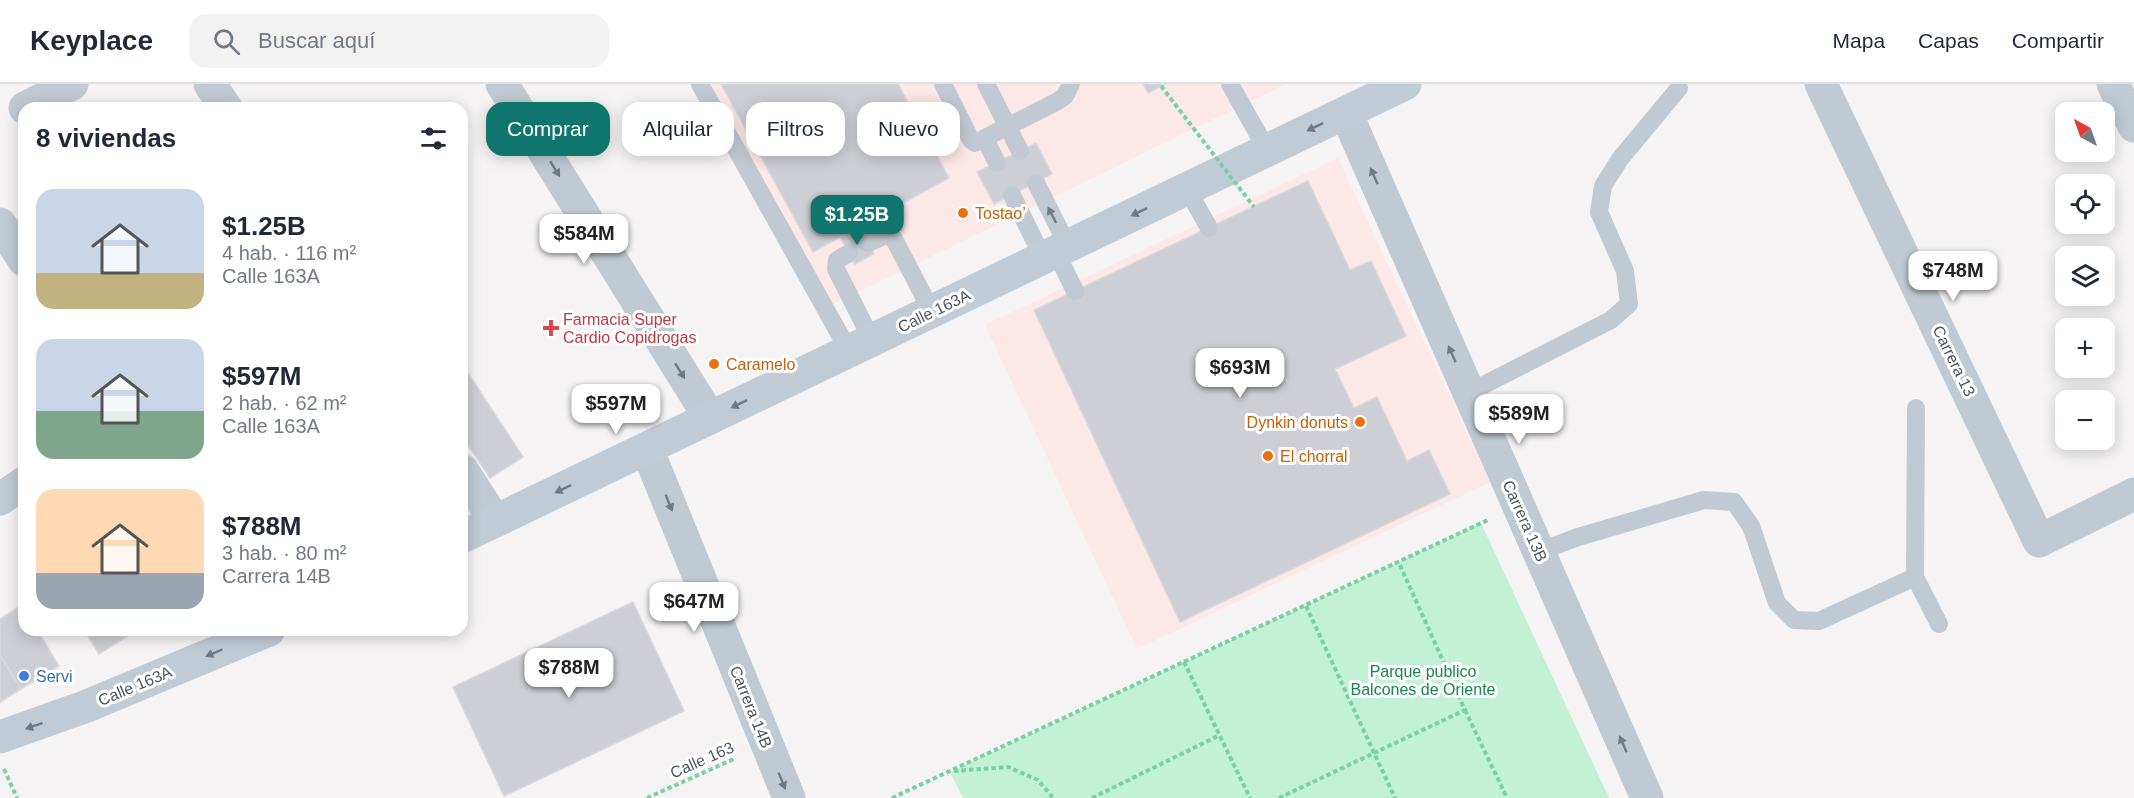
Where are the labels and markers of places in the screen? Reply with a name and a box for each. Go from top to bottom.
pin: $1.25B [808,195,906,246]
place label: Tostao’ [975,205,1026,222]
marker: Tostao’ [956,206,970,220]
pin: $584M [542,214,626,265]
pin: $748M [1911,251,1995,302]
place label: Farmacia Super Cardio Copidrogas [563,311,696,346]
marker: Farmacia Super Cardio Copidrogas [544,321,558,335]
pin: $693M [1198,348,1282,399]
place label: Caramelo [726,356,795,373]
marker: Caramelo [707,357,721,371]
pin: $597M [574,384,658,435]
pin: $589M [1477,394,1561,445]
place label: Dynkin donuts [1247,414,1348,431]
marker: Dynkin donuts [1353,415,1367,429]
place label: El chorral [1280,448,1348,465]
marker: El chorral [1261,449,1275,463]
pin: $647M [652,582,736,633]
pin: $788M [527,648,611,699]
place label: Servi [36,668,72,685]
marker: Servi [17,669,31,683]

